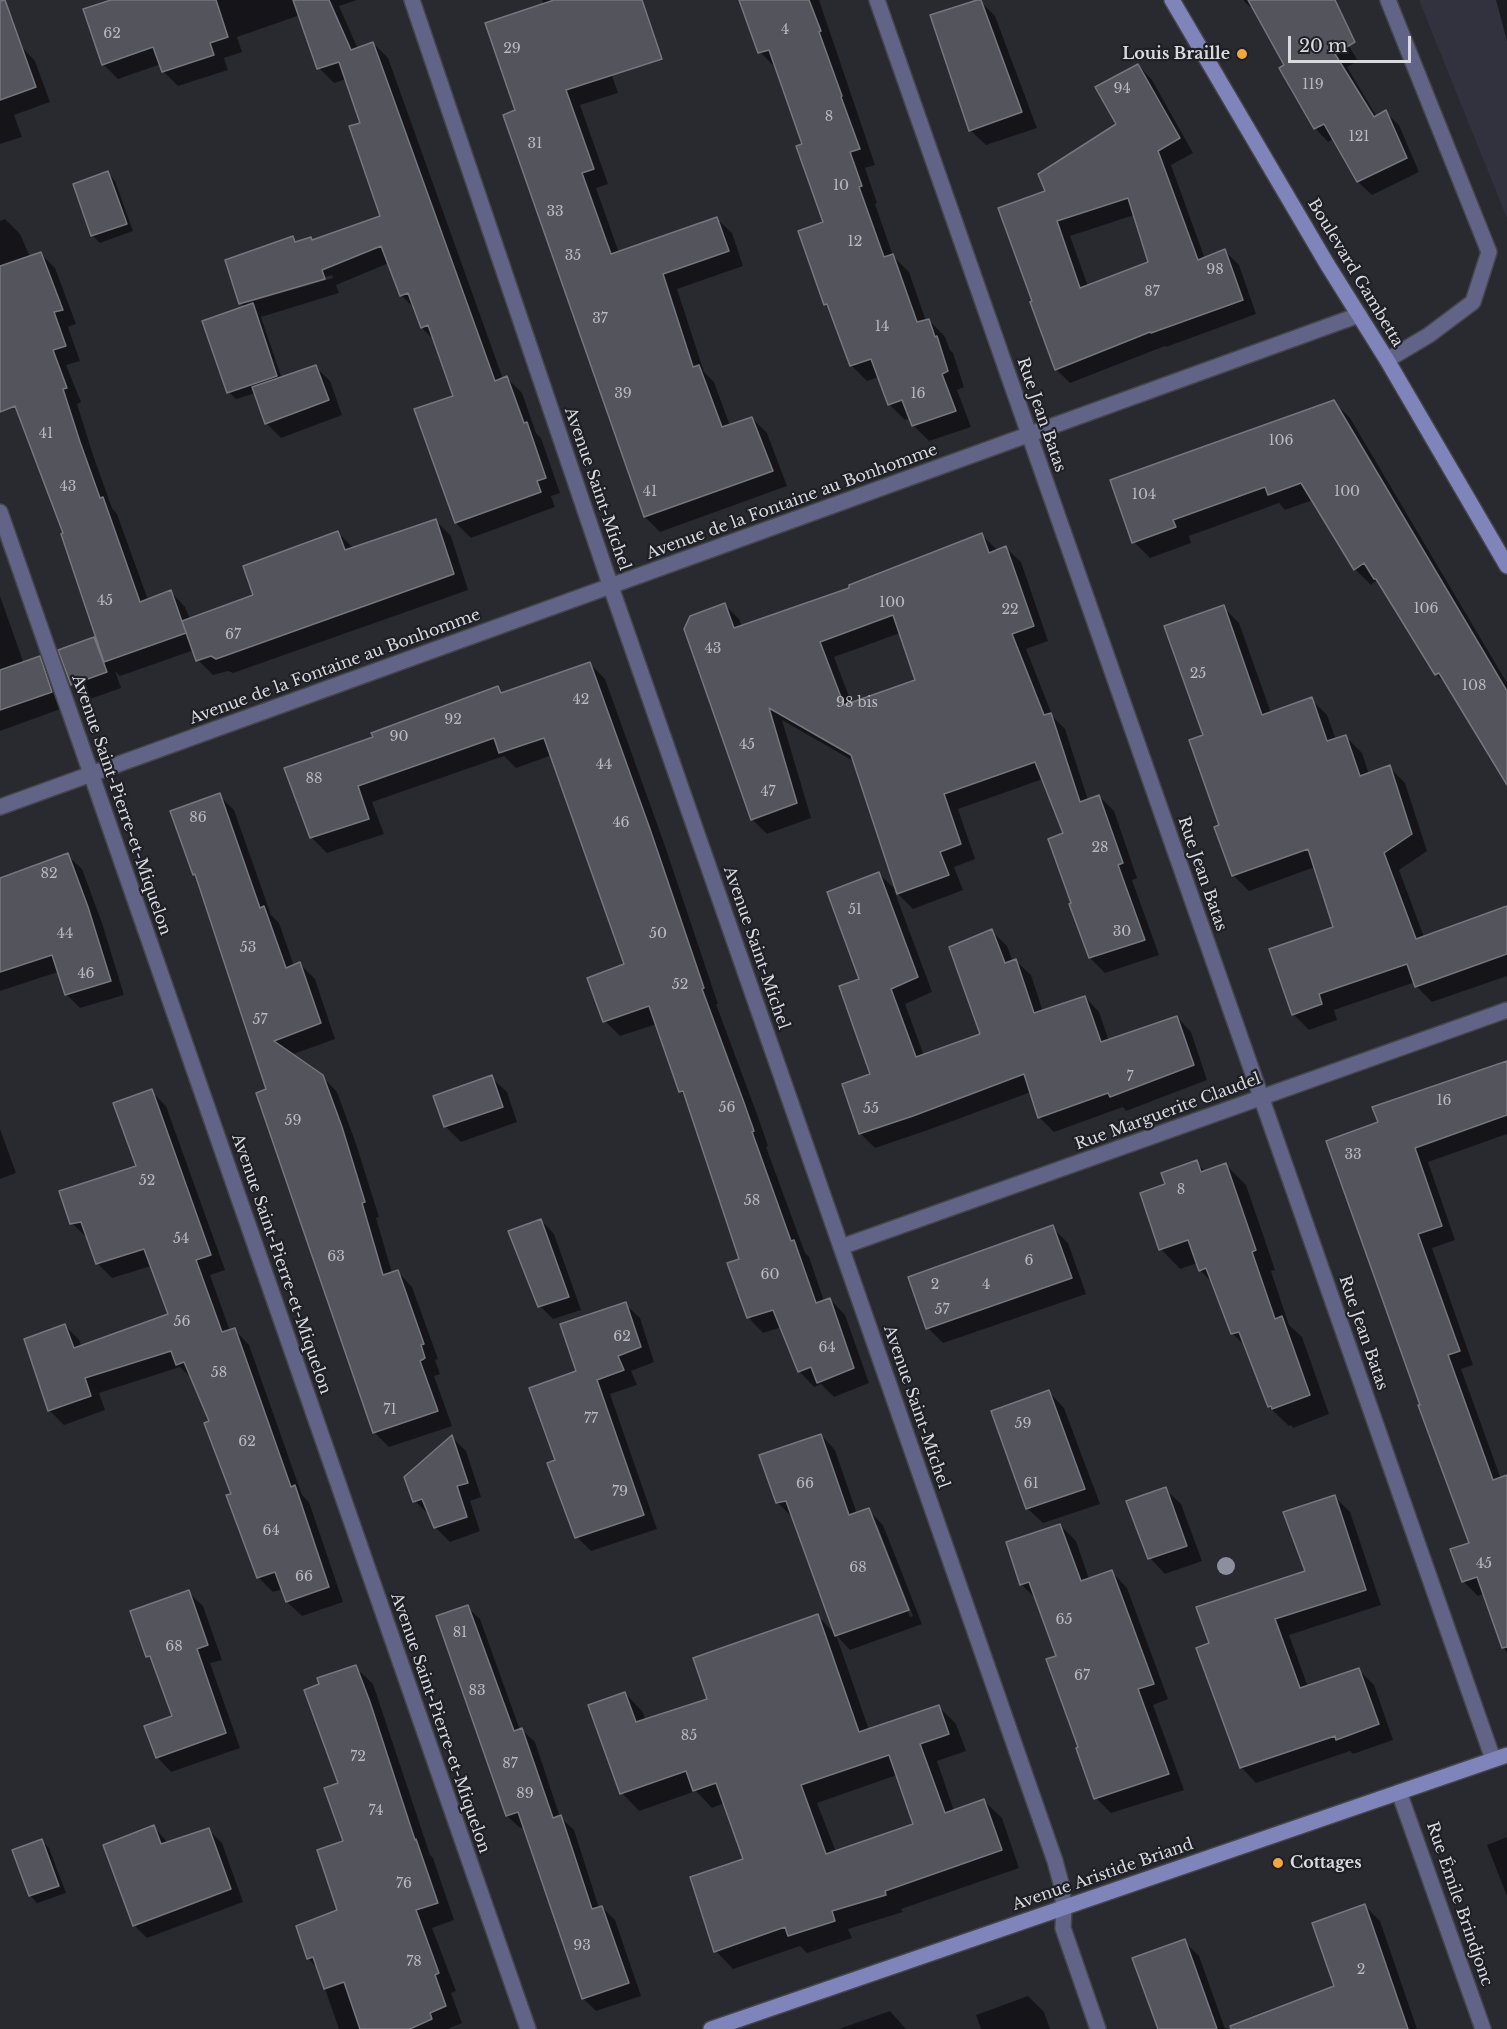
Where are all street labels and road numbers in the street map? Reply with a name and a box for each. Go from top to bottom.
street label: Boulevard Gambetta [1303,195,1407,351]
street label: Rue Jean Batas [1012,355,1070,475]
street label: Avenue Saint-Michel [560,405,634,573]
street label: Avenue de la Fontaine au Bonhomme [644,440,940,564]
street label: Avenue de la Fontaine au Bonhomme [187,605,483,729]
street label: Avenue Saint-Pierre-et-Miquelon [67,672,175,938]
street label: Rue Jean Batas [1173,814,1231,934]
street label: Avenue Saint-Michel [719,864,793,1032]
street label: Rue Marguerite Claudel [1073,1069,1263,1155]
street label: Avenue Saint-Pierre-et-Miquelon [227,1131,335,1397]
street label: Rue Jean Batas [1334,1273,1392,1393]
street label: Avenue Saint-Michel [879,1323,953,1491]
street label: Avenue Saint-Pierre-et-Miquelon [386,1590,494,1856]
street label: Rue Émile Brindjonc [1422,1819,1496,1989]
street label: Avenue Aristide Briand [1010,1835,1196,1915]

